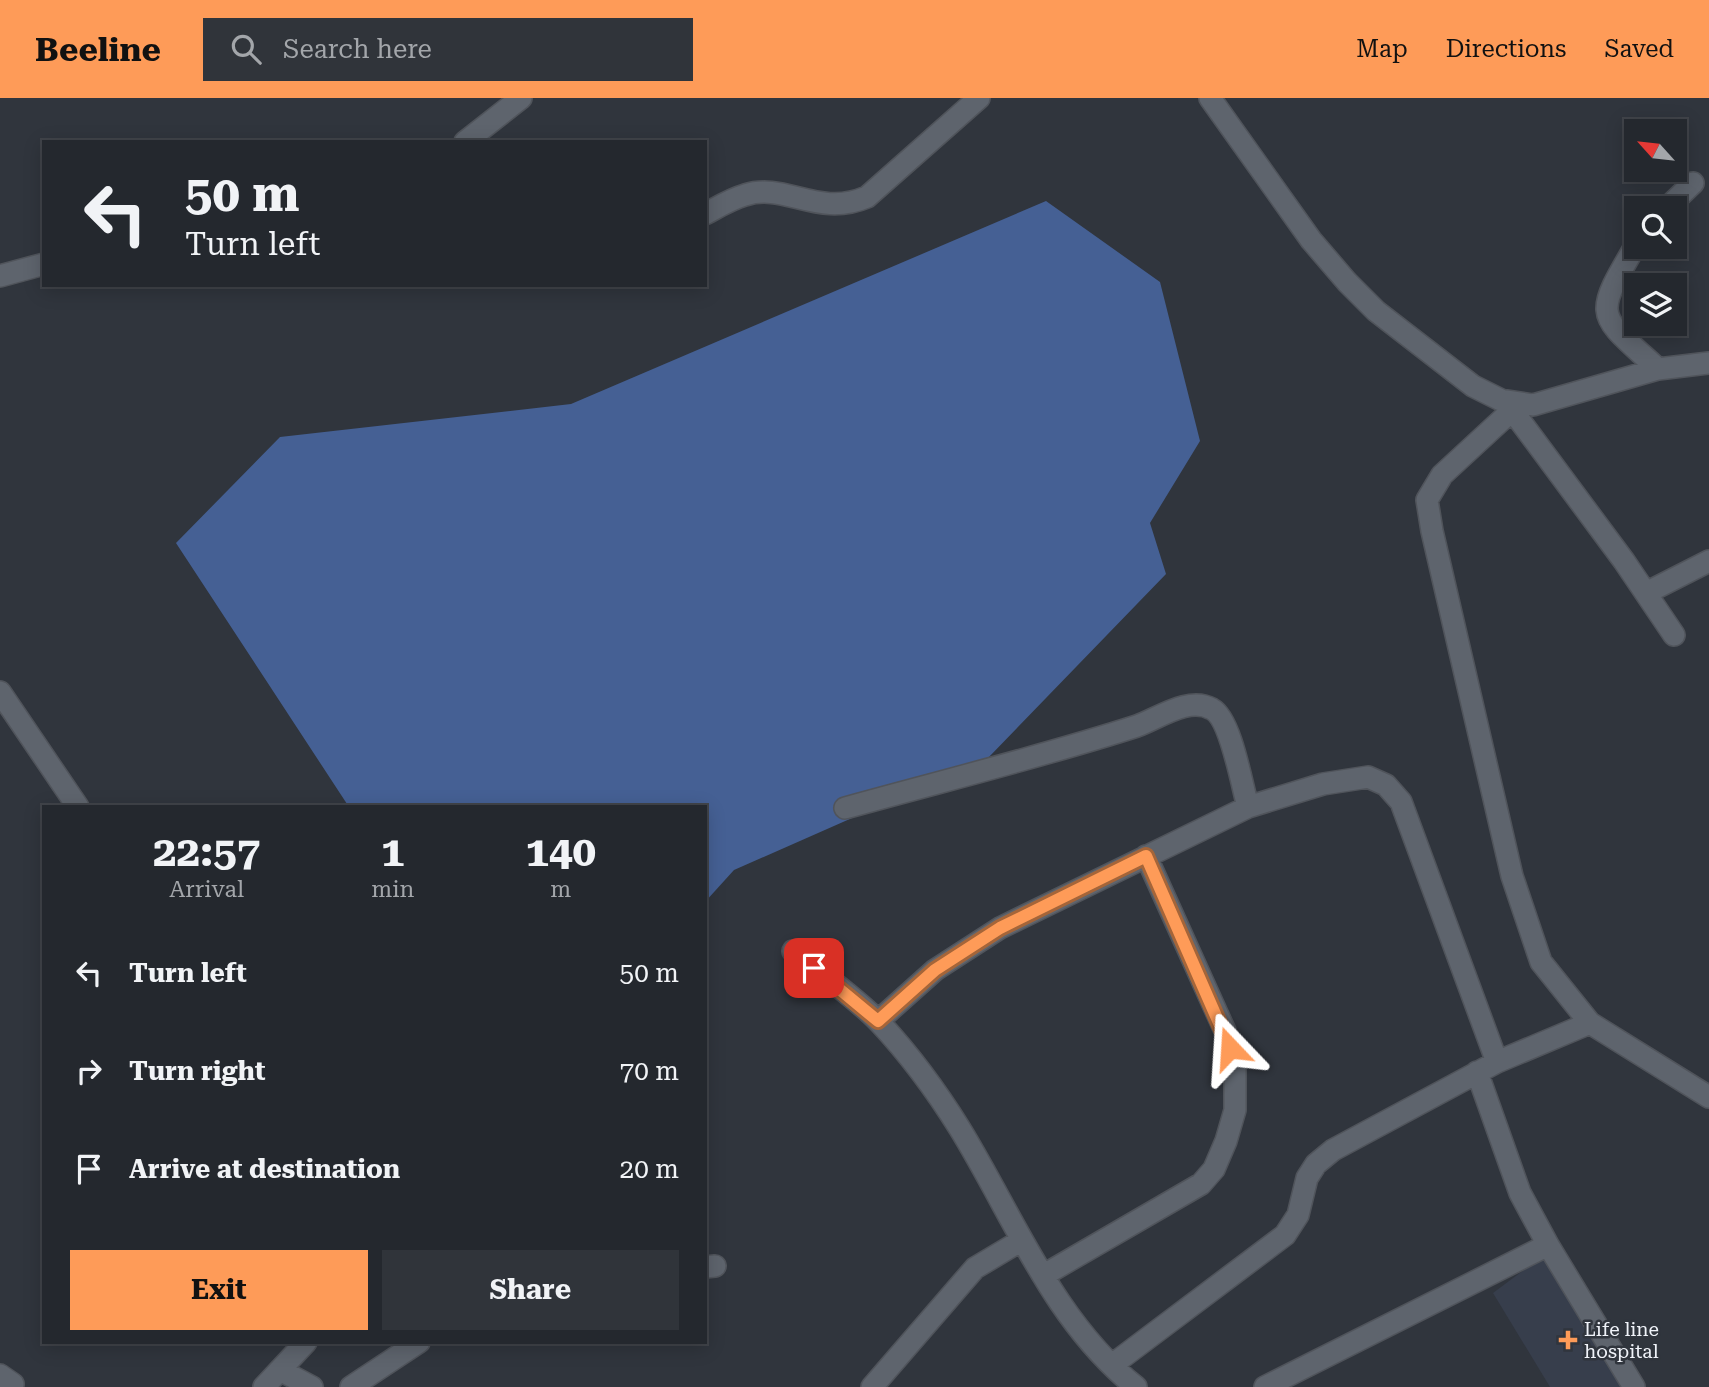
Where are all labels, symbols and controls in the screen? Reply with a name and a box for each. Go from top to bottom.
search box [203,18,693,81]
text: Beeline [35,30,161,69]
icon: search [227,30,265,68]
text: Search here [283,34,432,64]
text: Map [1356,35,1408,63]
text: Directions [1446,35,1566,63]
text: Saved [1604,35,1674,63]
north arrow [1624,119,1687,182]
map controls [1624,119,1687,336]
text: 50 m [185,166,300,223]
icon: left [70,168,161,259]
button: search [1624,196,1687,259]
text: Turn left [185,225,320,263]
button: layers [1624,273,1687,336]
text: 22:57 [153,827,260,876]
text: 1 [381,827,405,876]
text: 140 [525,827,596,876]
text: Arrival [169,876,244,903]
text: min [371,876,414,903]
text: m [550,876,571,903]
pin [784,938,844,998]
icon: arrive [795,949,833,987]
icon: left [70,954,108,992]
text: Turn left [129,958,247,988]
text: 50 m [620,958,679,988]
position arrow [1193,1011,1267,1085]
icon: right [70,1052,108,1090]
text: Turn right [129,1056,265,1086]
text: 70 m [620,1056,679,1086]
icon: arrive [70,1150,108,1188]
text: Arrive at destination [129,1154,400,1184]
text: 20 m [620,1154,679,1184]
button: Exit [70,1250,368,1330]
button: Share [382,1250,679,1330]
place label: Life line hospital [1584,1318,1659,1363]
marker: Life line hospital [1558,1330,1578,1350]

